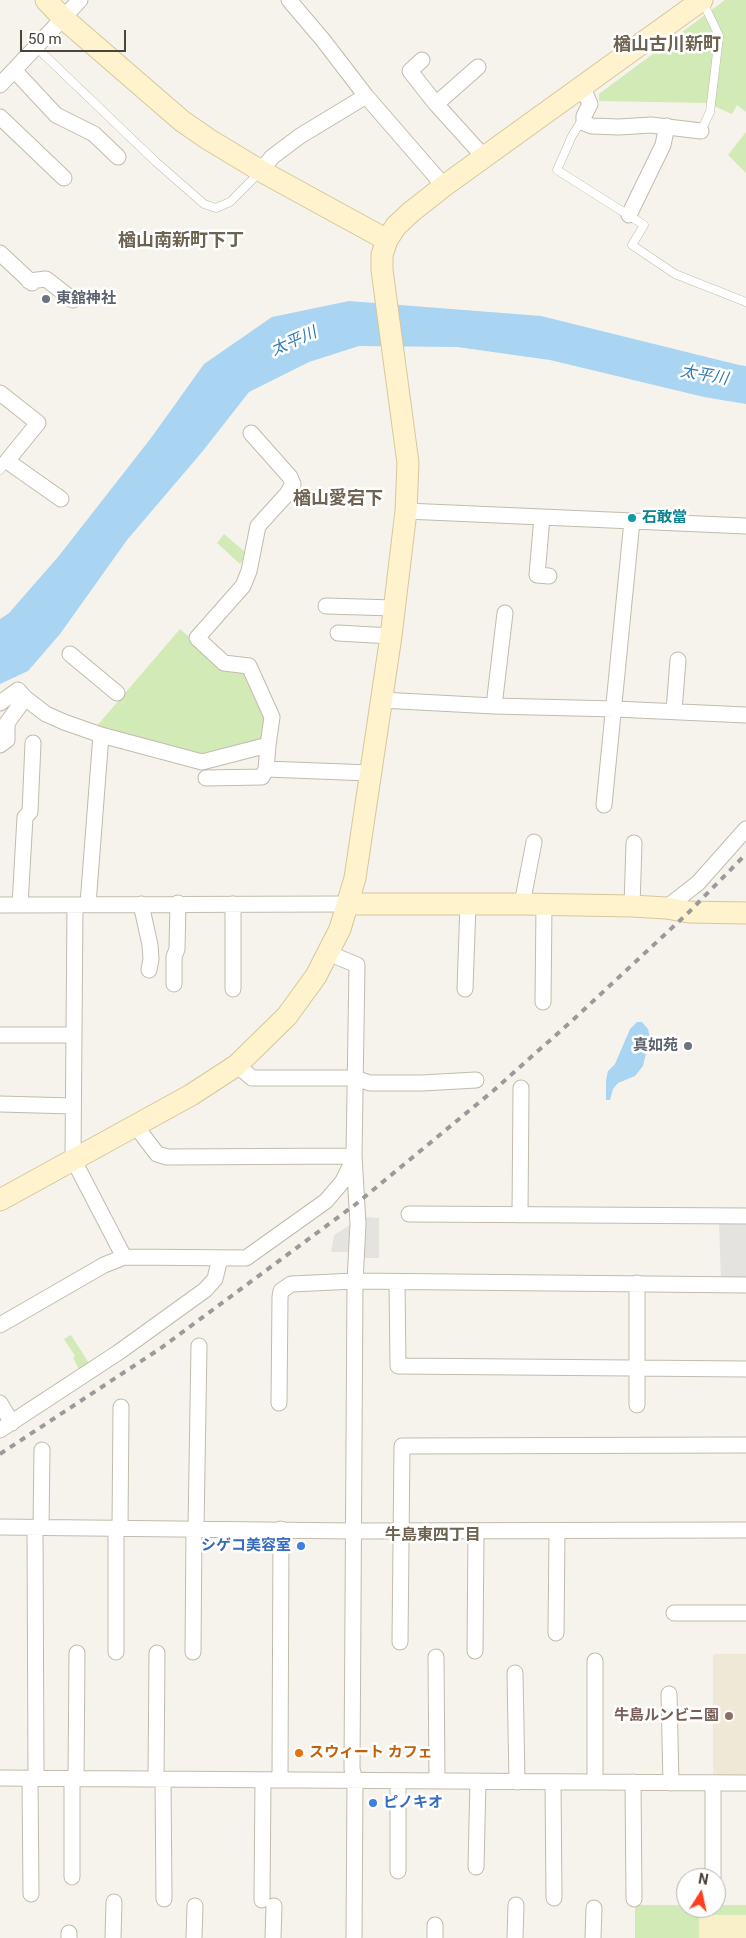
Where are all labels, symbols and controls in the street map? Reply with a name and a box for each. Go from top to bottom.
scale bar [22,20,129,52]
text: 50 m [28,30,62,48]
district label: 楢山古川新町 [613,34,721,56]
district label: 楢山南新町下丁 [118,230,244,252]
place label: 東舘神社 [56,290,116,308]
marker: 東舘神社 [40,293,52,305]
water label: 太平川 [268,323,320,361]
water label: 太平川 [679,362,729,390]
district label: 楢山愛宕下 [293,488,383,510]
place label: 石敢當 [642,509,687,527]
marker: 石敢當 [626,512,638,524]
place label: 真如苑 [633,1037,678,1055]
marker: 真如苑 [682,1040,694,1052]
district label: 牛島東四丁目 [385,1526,481,1546]
place label: シゲコ美容室 [201,1537,291,1555]
marker: シゲコ美容室 [295,1540,307,1552]
place label: 牛島ルンビニ園 [614,1707,719,1725]
marker: 牛島ルンビニ園 [723,1710,735,1722]
place label: スウィート カフェ [309,1744,433,1762]
marker: スウィート カフェ [293,1747,305,1759]
place label: ピノキオ [383,1794,443,1812]
marker: ピノキオ [367,1797,379,1809]
north arrow [676,1868,726,1918]
text: N [697,1870,710,1888]

